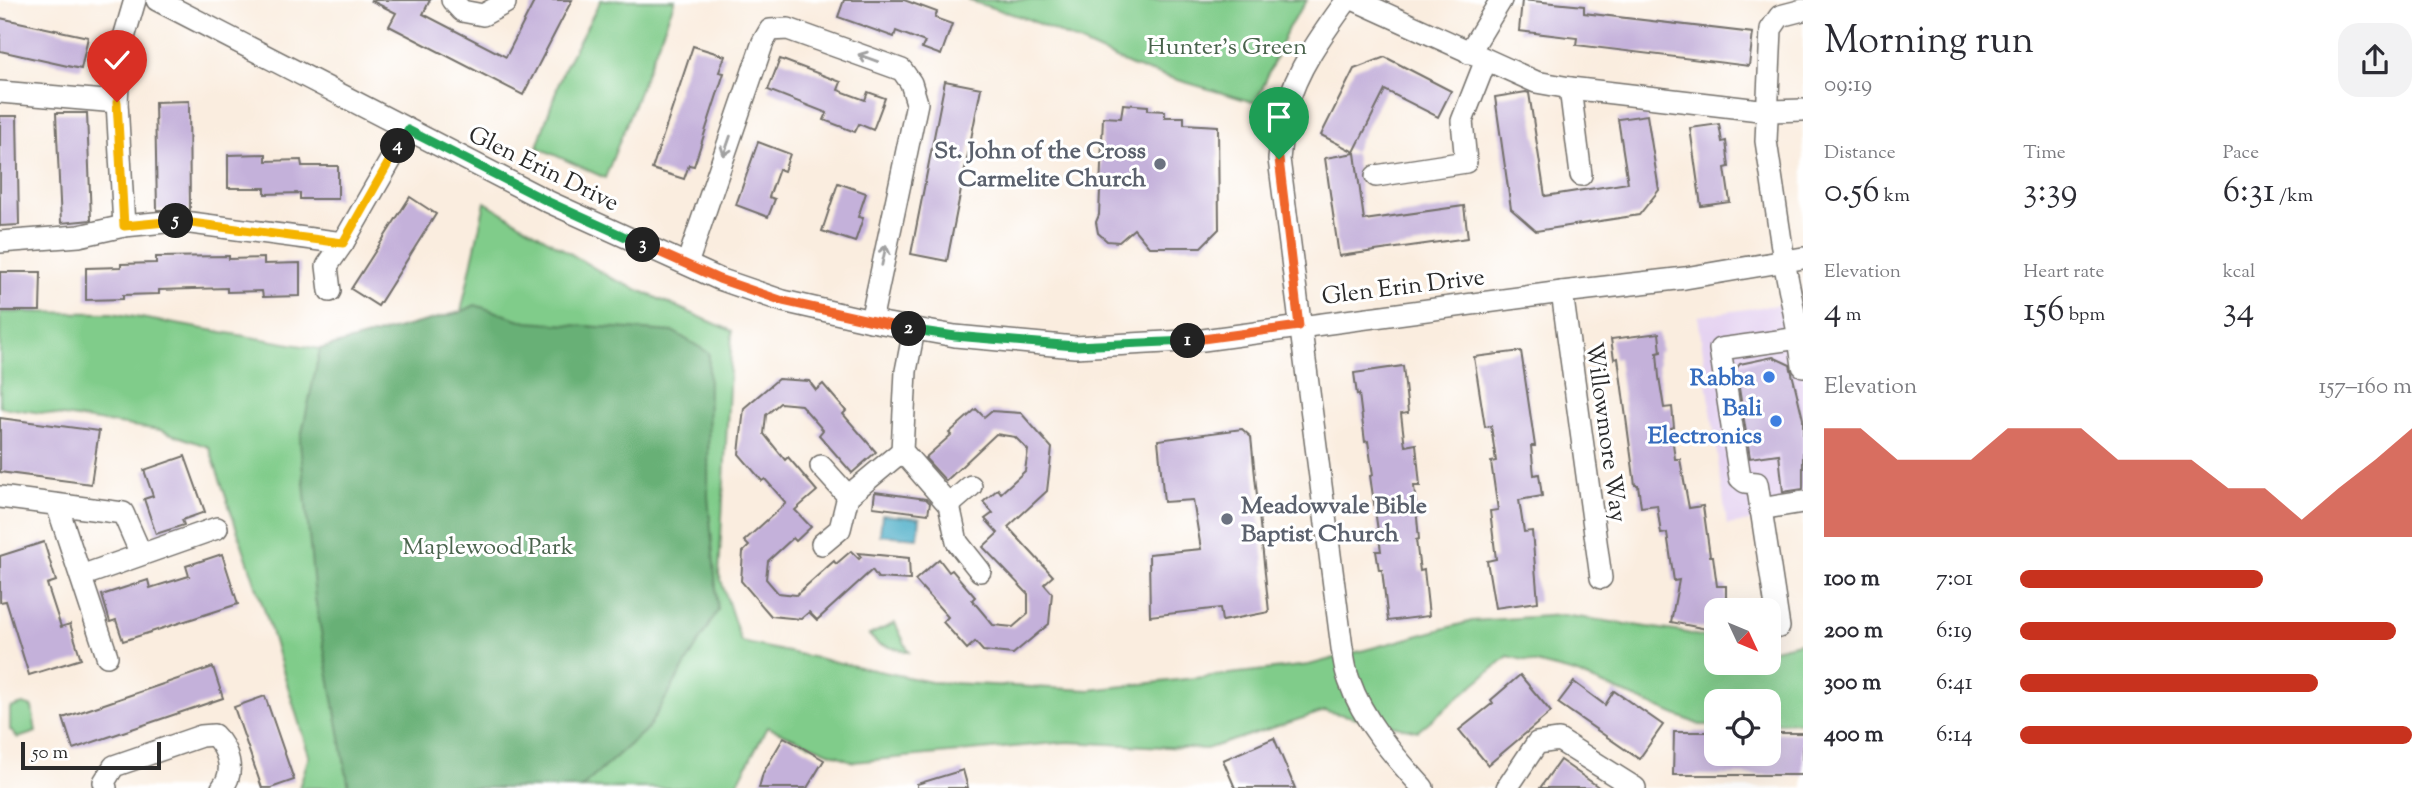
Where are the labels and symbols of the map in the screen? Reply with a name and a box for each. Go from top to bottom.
pin [87,30,147,102]
park label: Hunter's Green [1147,31,1307,65]
one-way arrow [858,51,880,63]
pin [1249,87,1309,159]
street label: Glen Erin Drive [462,119,624,221]
pin: 4 [380,128,416,164]
one-way arrow [720,135,732,157]
place label: St. John of the Cross Carmelite Church [934,135,1147,197]
marker: St. John of the Cross Carmelite Church [1152,156,1168,172]
pin: 5 [158,204,194,238]
pin: 3 [626,228,660,262]
one-way arrow [878,244,892,267]
street label: Glen Erin Drive [1320,261,1487,315]
pin: 2 [892,312,926,346]
pin: 1 [1170,324,1206,358]
street label: Willowmore Way [1576,340,1634,525]
place label: Rabba [1690,362,1756,396]
marker: Rabba [1761,369,1777,385]
place label: Bali Electronics [1648,392,1762,454]
marker: Bali Electronics [1768,413,1784,429]
place label: Meadowvale Bible Baptist Church [1241,490,1427,552]
marker: Meadowvale Bible Baptist Church [1219,511,1235,527]
park label: Maplewood Park [402,531,574,565]
north arrow [1704,598,1782,676]
scale bar [21,739,161,771]

